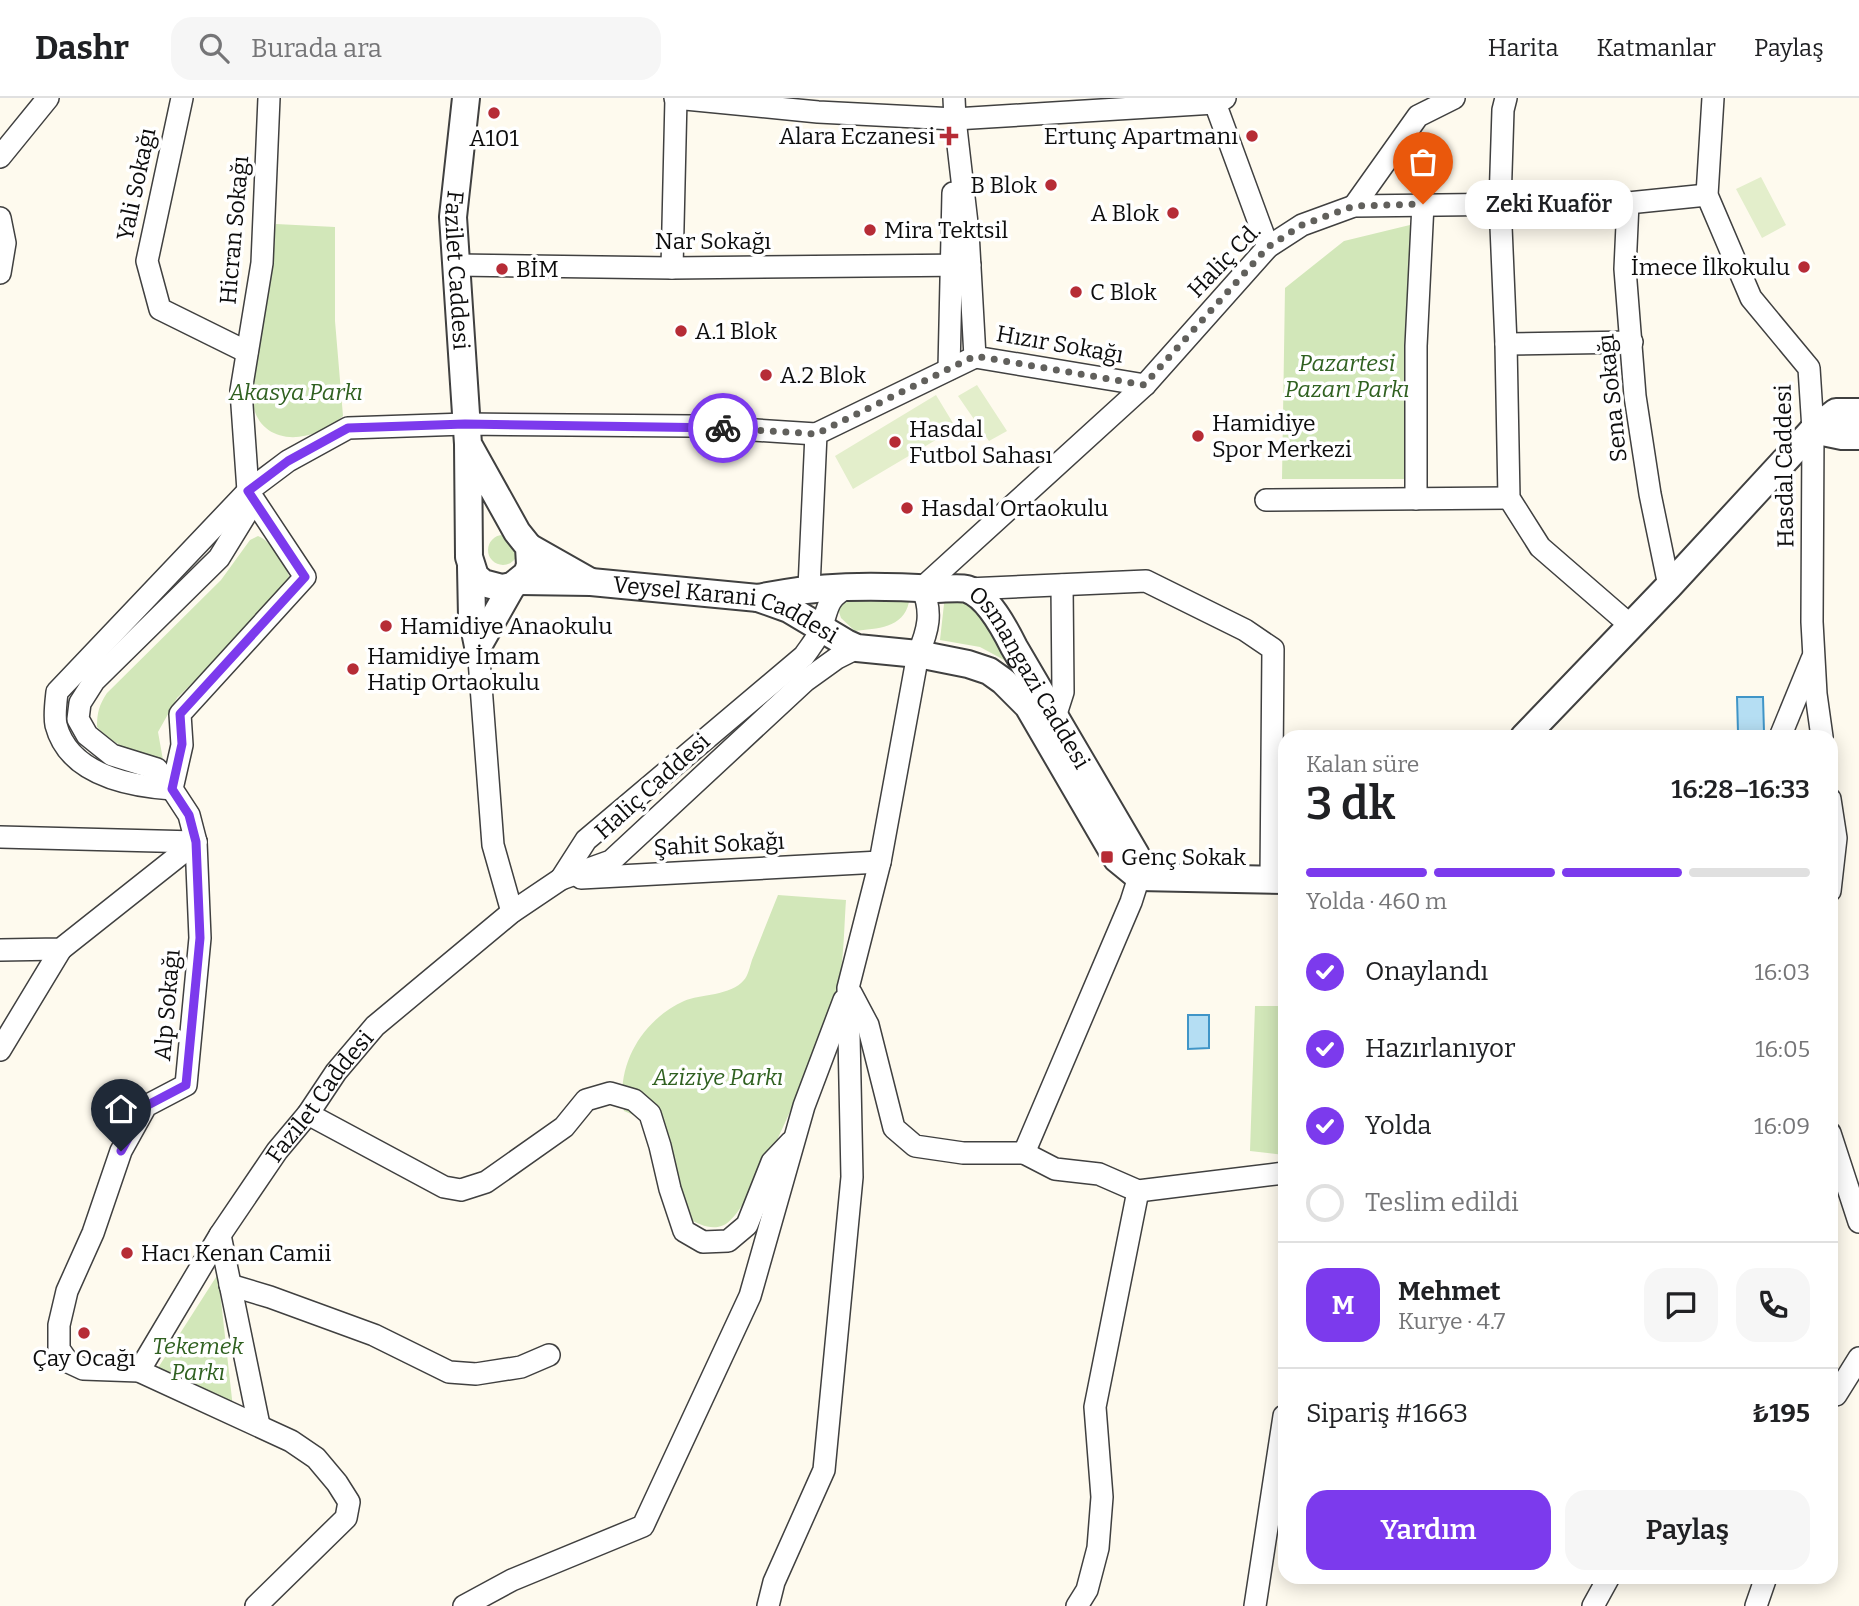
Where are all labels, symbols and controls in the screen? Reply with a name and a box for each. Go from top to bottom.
search box [171,17,661,80]
text: Dashr [35,28,129,68]
icon: search [195,29,233,67]
text: Burada ara [251,33,382,64]
text: Harita [1488,34,1559,62]
text: Katmanlar [1597,34,1716,62]
text: Paylaş [1754,34,1824,62]
marker: A101 [486,105,502,121]
place label: Alara Eczanesi [779,122,935,150]
place label: Ertunç Apartmanı [1044,122,1238,150]
place label: A101 [469,124,519,152]
street label: Yali Sokağı [110,125,162,243]
marker: Alara Eczanesi [941,128,957,144]
marker: Ertunç Apartmanı [1244,128,1260,144]
pin [1393,132,1453,204]
icon: bag [1404,143,1442,181]
street label: Hicran Sokağı [214,154,254,305]
place label: B Blok [970,171,1037,199]
marker: B Blok [1043,177,1059,193]
callout: Zeki Kuaför [1465,180,1633,228]
street label: Fazilet Caddesi [439,189,476,351]
text: Zeki Kuaför [1486,190,1612,218]
place label: A Blok [1091,199,1159,227]
marker: A Blok [1165,205,1181,221]
place label: Mira Tektsil [884,216,1008,244]
street label: Haliç Cd. [1182,217,1266,303]
marker: Mira Tektsil [862,222,878,238]
street label: Nar Sokağı [655,227,771,255]
place label: İmece İlkokulu [1631,253,1790,281]
place label: BİM [516,255,559,283]
marker: İmece İlkokulu [1796,259,1812,275]
marker: BİM [494,261,510,277]
place label: C Blok [1090,278,1157,306]
marker: C Blok [1068,284,1084,300]
place label: A.1 Blok [695,317,777,345]
street label: Hızır Sokağı [994,319,1126,369]
marker: A.1 Blok [673,323,689,339]
street label: Sena Sokağı [1591,332,1633,464]
park label: Pazartesi Pazarı Parkı [1284,349,1410,403]
place label: A.2 Blok [780,361,866,389]
marker: A.2 Blok [758,367,774,383]
park label: Akasya Parkı [228,378,363,406]
street label: Hasdal Caddesi [1769,384,1799,548]
courier [688,393,758,463]
icon: bike [704,409,742,447]
place label: Hamidiye Spor Merkezi [1212,409,1352,463]
place label: Hasdal Futbol Sahası [909,415,1053,469]
marker: Hamidiye Spor Merkezi [1190,428,1206,444]
marker: Hasdal Futbol Sahası [887,434,903,450]
place label: Hasdal Ortaokulu [921,494,1108,522]
marker: Hasdal Ortaokulu [899,500,915,516]
street label: Veysel Karani Caddesi [612,570,844,649]
street label: Osmangazi Caddesi [963,580,1096,774]
place label: Hamidiye Anaokulu [400,612,612,640]
marker: Hamidiye Anaokulu [378,618,394,634]
place label: Hamidiye İmam Hatip Ortaokulu [367,642,540,696]
marker: Hamidiye İmam Hatip Ortaokulu [345,661,361,677]
street label: Haliç Caddesi [589,727,715,845]
text: Kalan süre [1306,750,1419,778]
text: 16:28–16:33 [1671,774,1810,805]
text: 3 dk [1306,776,1396,831]
street label: Şahit Sokağı [653,827,785,861]
place label: Genç Sokak [1121,843,1246,871]
marker: Genç Sokak [1099,849,1115,865]
text: Yolda · 460 m [1306,887,1447,915]
street label: Alp Sokağı [148,948,186,1062]
icon: check [1306,953,1344,991]
text: Onaylandı [1365,956,1488,987]
text: 16:03 [1754,958,1810,986]
street label: Fazilet Caddesi [259,1024,379,1168]
icon: check [1306,1030,1344,1068]
text: Hazırlanıyor [1365,1033,1515,1064]
text: 16:05 [1755,1035,1810,1063]
park label: Aziziye Parkı [652,1063,783,1091]
pin [91,1079,151,1151]
icon: home [102,1090,140,1128]
icon: check [1306,1107,1344,1145]
text: Yolda [1365,1110,1431,1141]
text: 16:09 [1754,1112,1810,1140]
text: Teslim edildi [1365,1187,1519,1218]
place label: Hacı Kenan Camii [141,1239,331,1267]
marker: Hacı Kenan Camii [119,1245,135,1261]
button: chat [1644,1268,1718,1342]
button: phone [1736,1268,1810,1342]
text: Mehmet [1398,1276,1501,1307]
text: M [1332,1290,1354,1321]
text: Kurye · 4.7 [1398,1307,1505,1335]
marker: Çay Ocağı [76,1325,92,1341]
park label: Tekemek Parkı [152,1332,244,1386]
place label: Çay Ocağı [32,1344,136,1372]
text: Sipariş #1663 [1306,1398,1468,1429]
text: ₺195 [1752,1398,1810,1429]
button: Yardım [1306,1490,1551,1570]
button: Paylaş [1565,1490,1810,1570]

